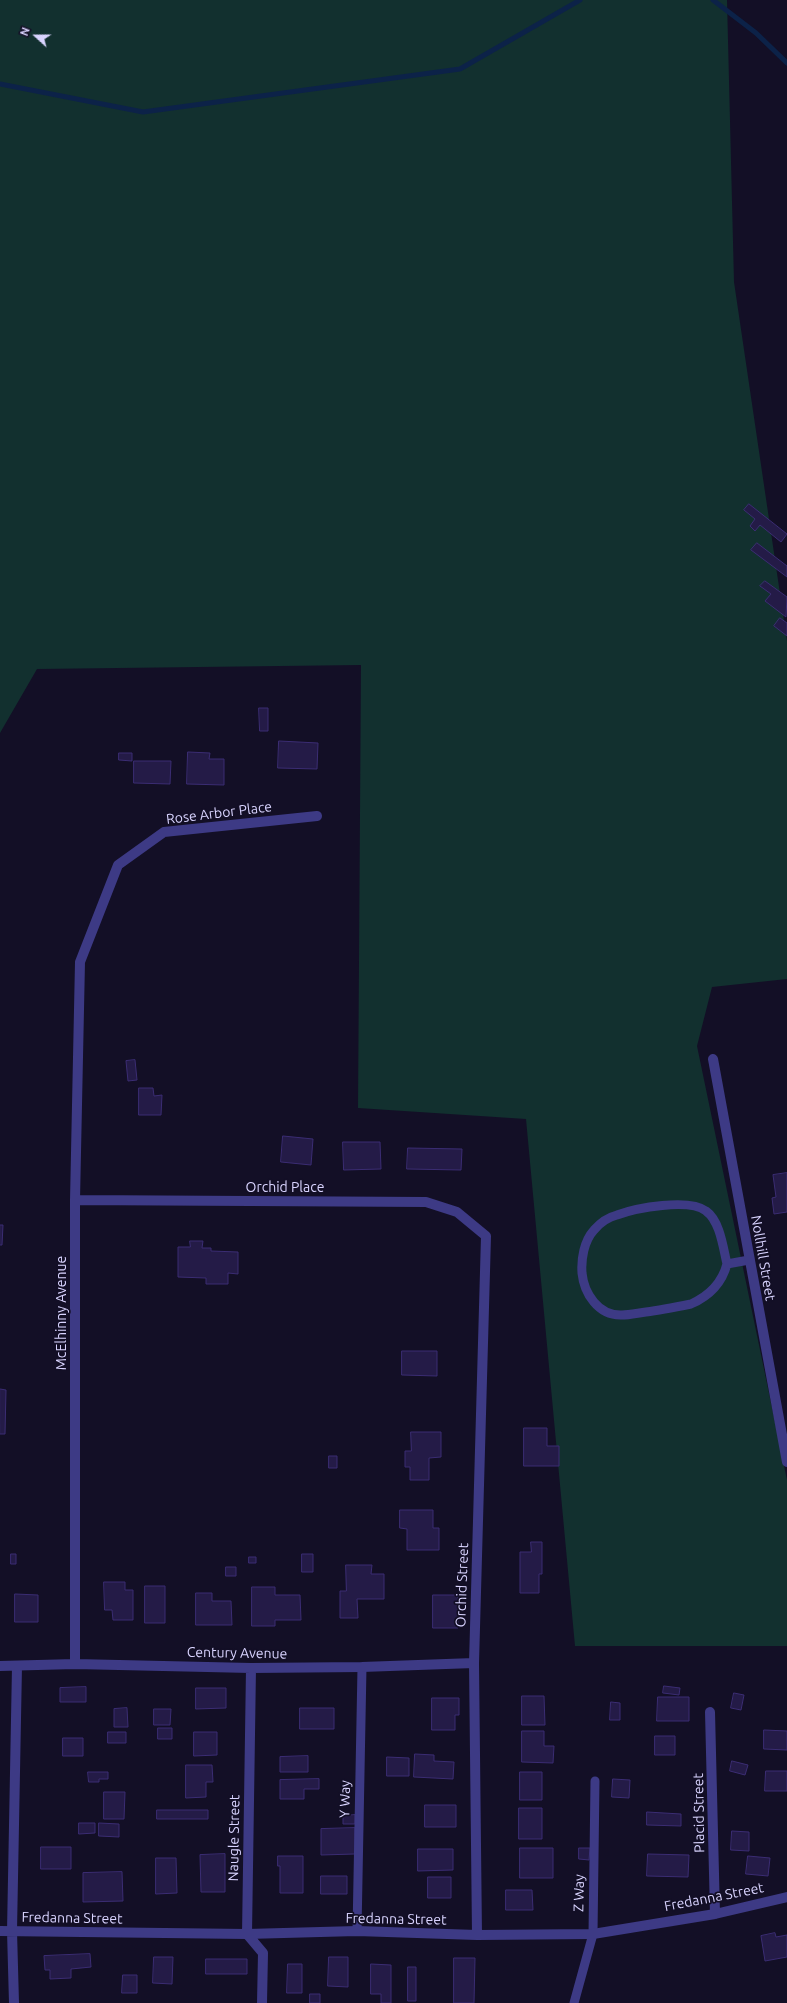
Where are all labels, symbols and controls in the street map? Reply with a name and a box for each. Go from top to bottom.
north arrow [16,16,56,56]
text: N [18,26,32,38]
street label: Rose Arbor Place [165,798,273,828]
street label: Orchid Place [246,1179,324,1195]
street label: Nollhill Street [747,1214,779,1302]
street label: McElhinny Avenue [53,1256,69,1370]
street label: Orchid Street [452,1542,472,1628]
street label: Century Avenue [187,1644,287,1662]
street label: Placid Street [690,1773,708,1853]
street label: Y Way [336,1780,354,1818]
street label: Naugle Street [225,1794,243,1882]
street label: Z Way [570,1874,588,1912]
street label: Fredanna Street [663,1879,765,1915]
street label: Fredanna Street [21,1909,123,1927]
street label: Fredanna Street [345,1910,447,1928]

